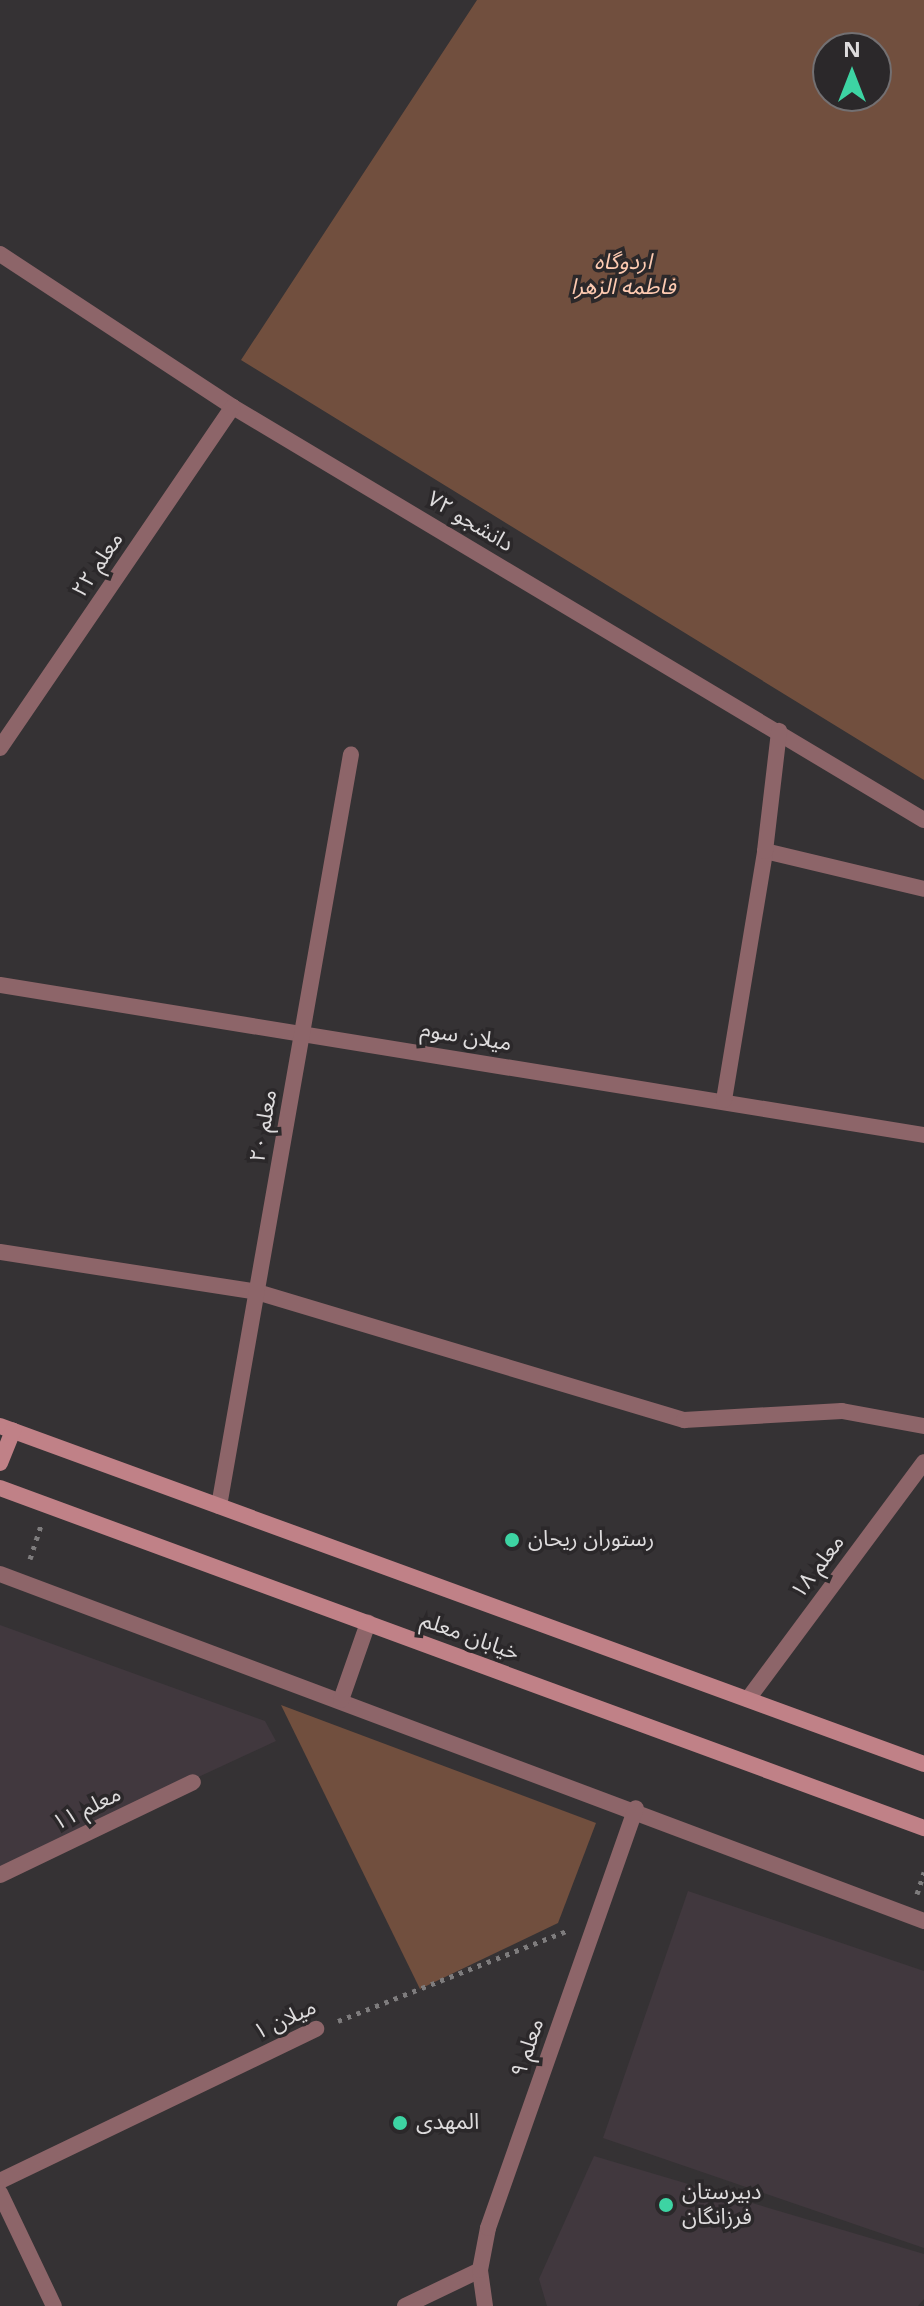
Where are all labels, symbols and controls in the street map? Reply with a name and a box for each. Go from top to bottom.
text: N [843,27,861,73]
north arrow [812,32,892,112]
park label: اردوگاه فاطمه الزهرا [570,249,676,300]
street label: دانشجو ۷۲ [422,486,518,558]
street label: معلم ۲۲ [67,527,129,603]
street label: میلان سوم [418,1017,514,1057]
street label: معلم ۲۰ [245,1088,283,1164]
place label: رستوران ریحان [528,1527,654,1553]
street label: معلم ۱۸ [786,1530,850,1604]
marker: رستوران ریحان [503,1531,521,1549]
street label: خیابان معلم [417,1607,523,1667]
street label: معلم ۱۱ [48,1781,126,1837]
street label: میلان ۱ [249,1994,321,2046]
street label: معلم ۹ [506,2015,550,2081]
place label: المهدی [416,2110,479,2136]
marker: المهدی [391,2114,409,2132]
place label: دبیرستان فرزانگان [682,2179,762,2230]
marker: دبیرستان فرزانگان [657,2196,675,2214]

